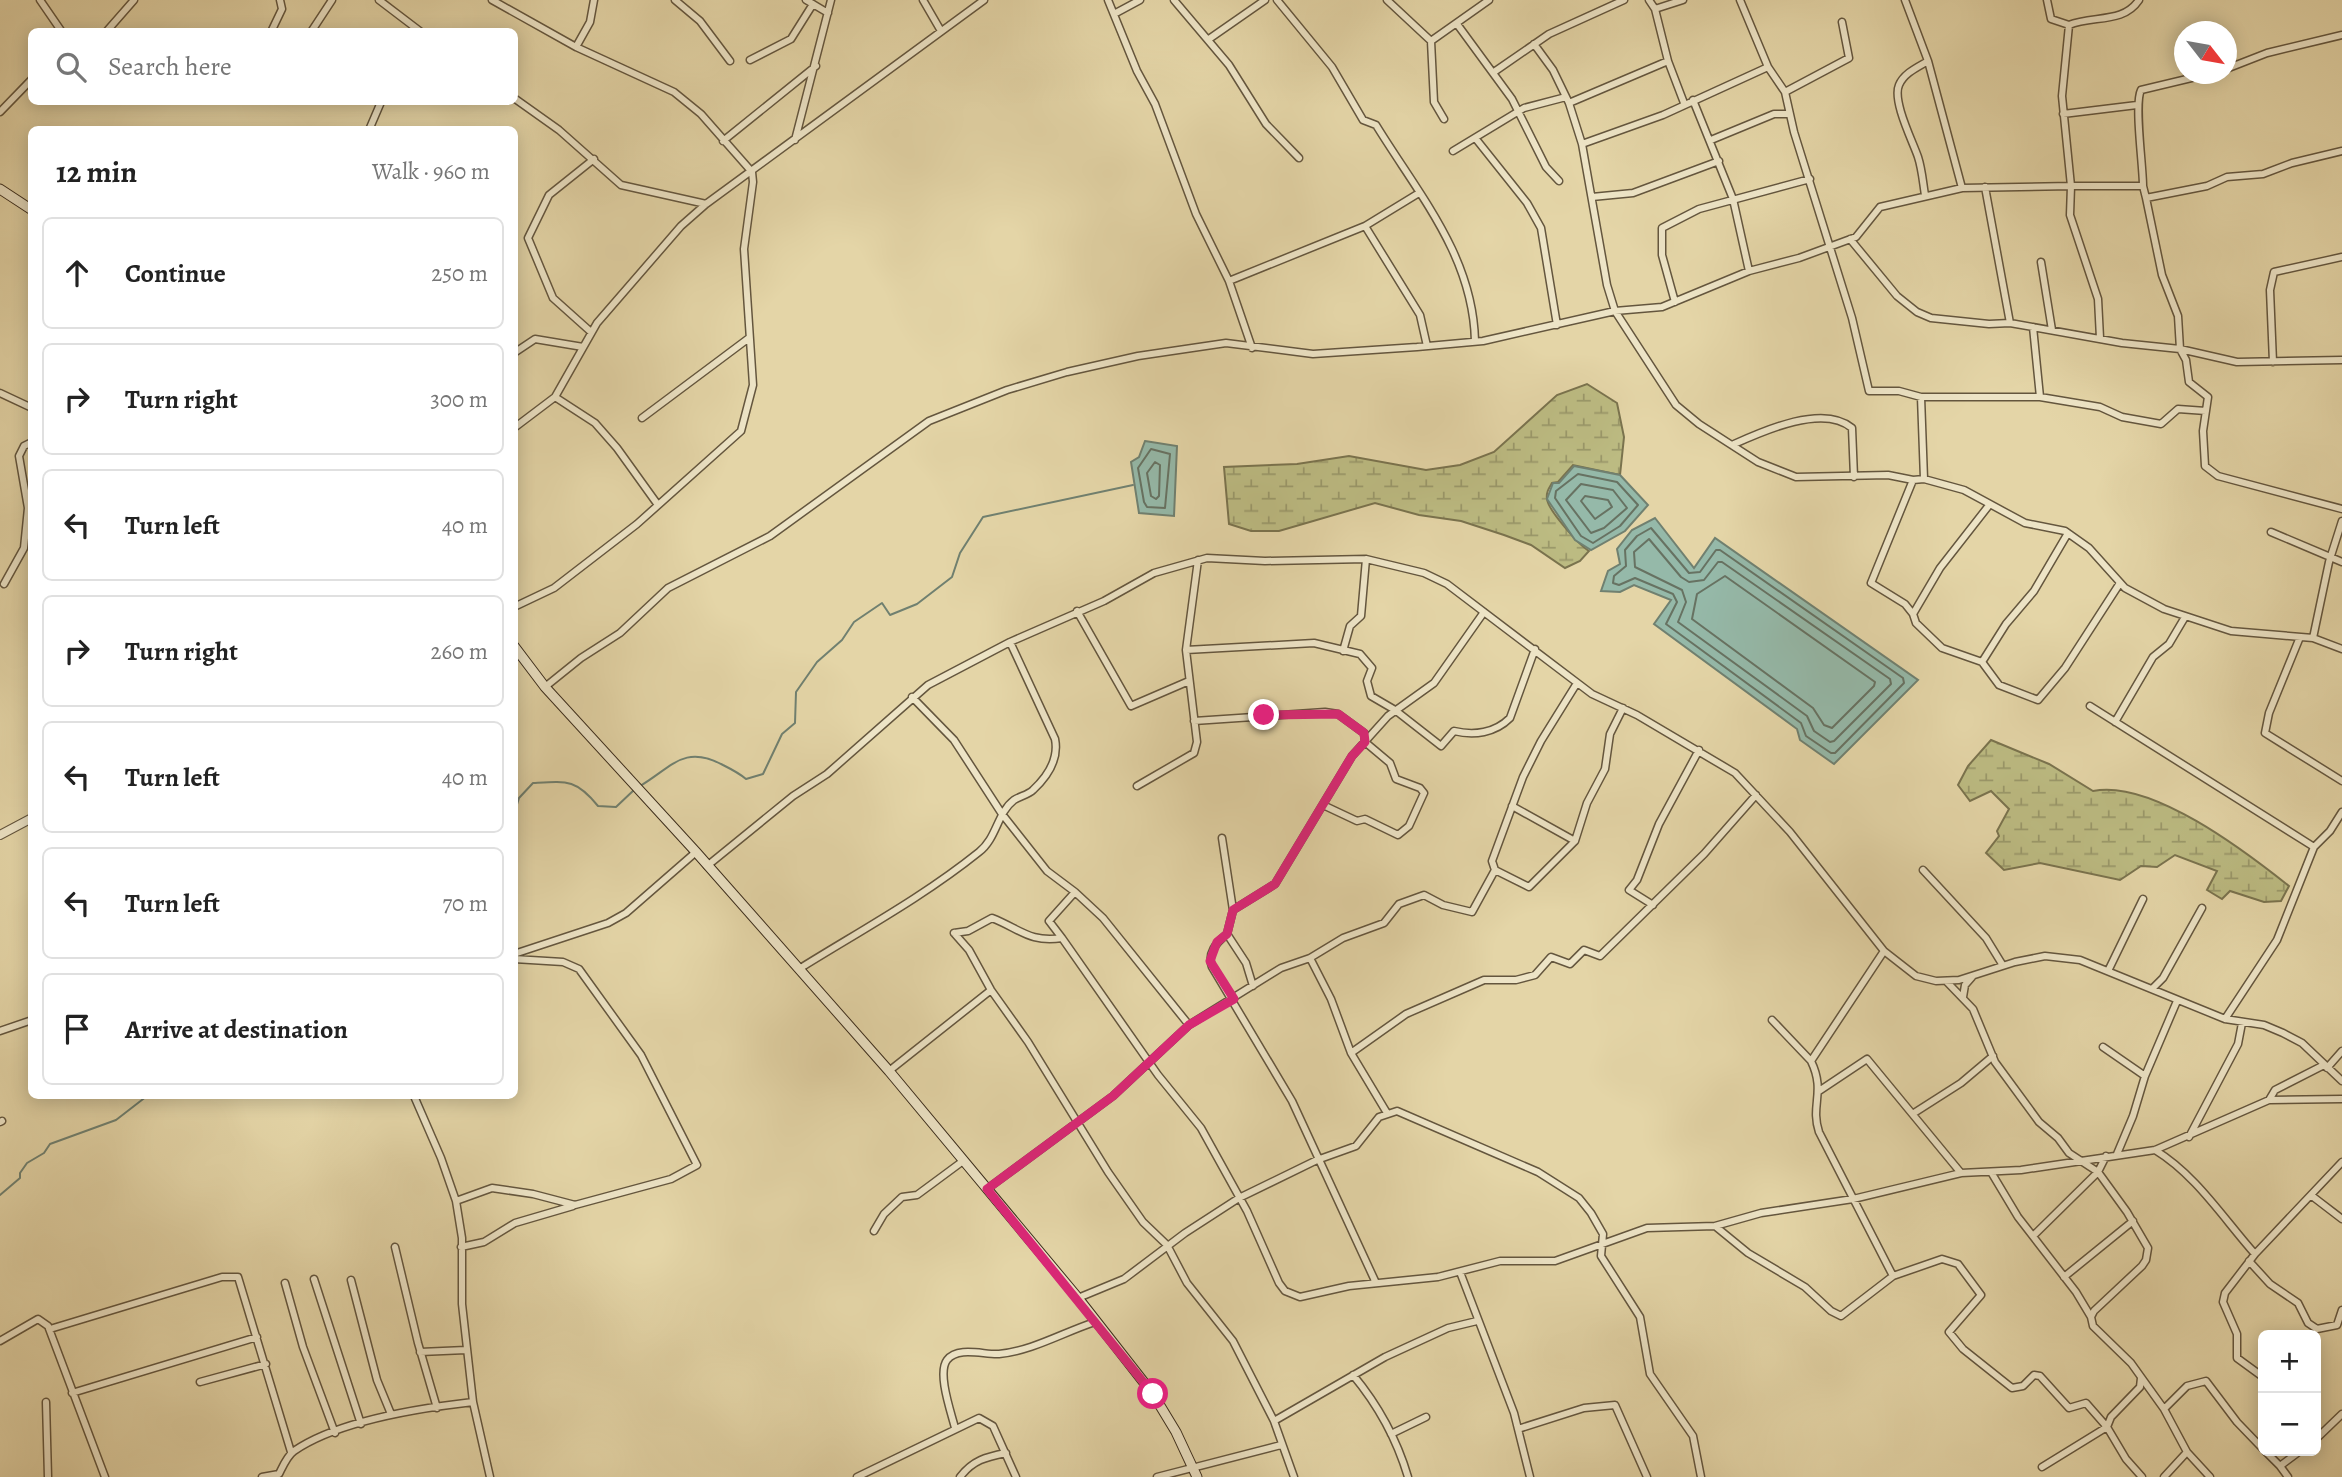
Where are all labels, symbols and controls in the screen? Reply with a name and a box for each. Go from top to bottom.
north arrow [2174,21,2237,84]
search box [28,28,518,105]
icon: search [52,48,90,86]
text: Search here [108,49,232,84]
text: 12 min [56,152,137,192]
text: Walk · 960 m [372,156,490,187]
icon: ahead [58,254,96,292]
text: Continue [125,256,226,291]
text: 250 m [431,258,488,289]
icon: right [58,380,96,418]
text: Turn right [125,382,238,417]
text: 300 m [430,384,488,415]
icon: left [58,506,96,544]
text: Turn left [125,508,220,543]
text: 40 m [442,510,488,541]
icon: right [58,632,96,670]
text: Turn right [125,634,238,669]
text: 260 m [430,636,488,667]
route end [1248,699,1279,730]
icon: left [58,758,96,796]
text: Turn left [125,760,220,795]
text: 40 m [442,762,488,793]
icon: left [58,884,96,922]
text: Turn left [125,886,220,921]
text: 70 m [442,888,488,919]
icon: arrive [58,1010,96,1048]
text: Arrive at destination [125,1012,348,1047]
map controls [2258,1330,2321,1456]
button: + [2258,1330,2321,1393]
route start [1137,1378,1168,1409]
button: − [2258,1393,2321,1456]

